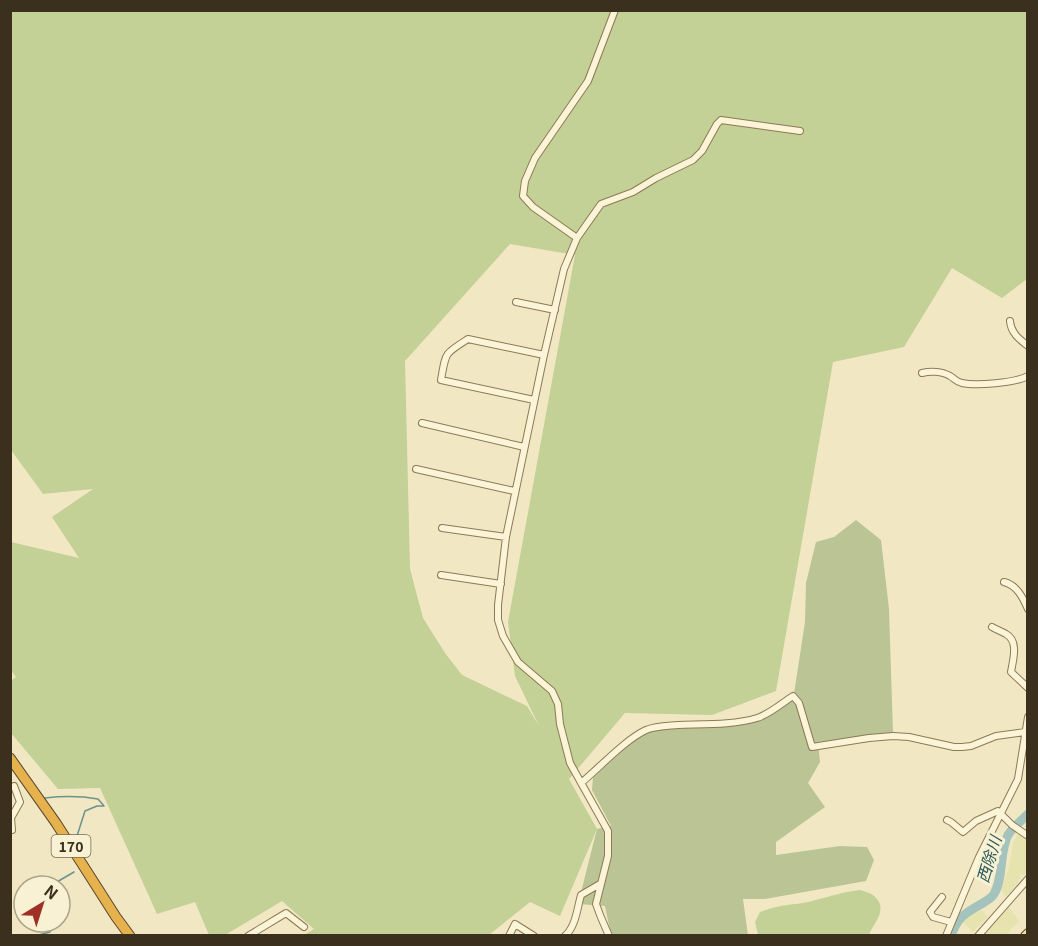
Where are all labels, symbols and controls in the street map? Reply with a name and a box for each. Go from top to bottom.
water label: 西除川 [970,831,1007,885]
road number: 170 [52,835,90,857]
north arrow [12,874,72,934]
text: N [40,878,64,905]

